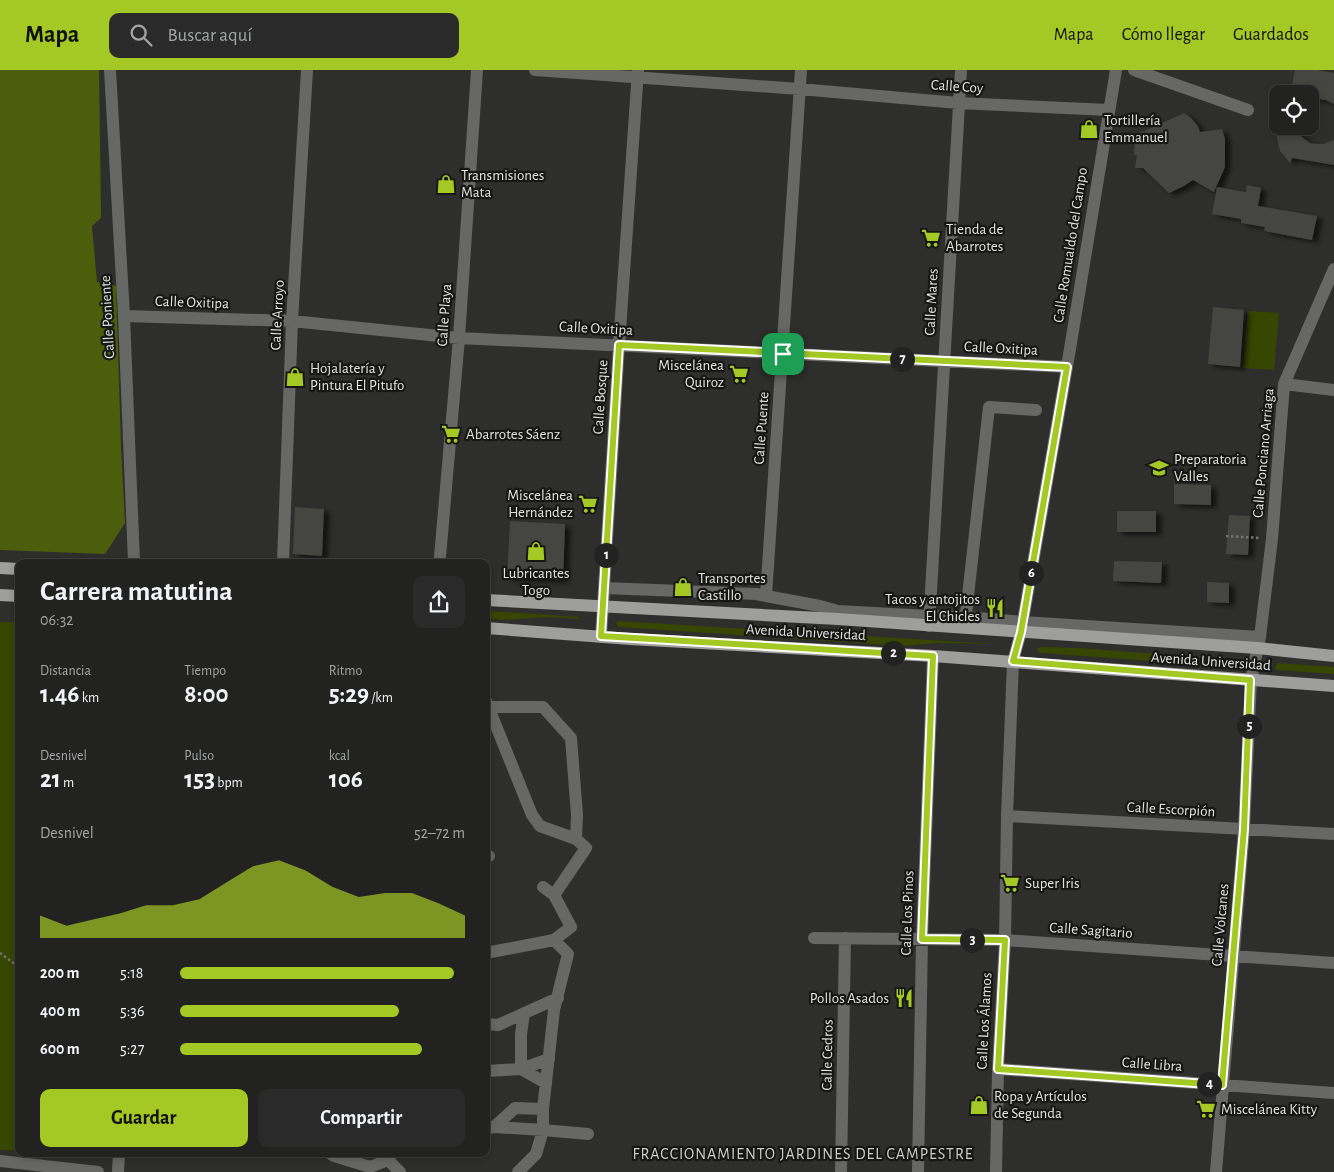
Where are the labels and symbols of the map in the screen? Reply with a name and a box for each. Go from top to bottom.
street label: Calle Coy [930,77,984,96]
place label: Tortillería Emmanuel [1104,113,1168,145]
shop icon: Tortillería Emmanuel [1078,118,1100,140]
street label: Calle Romualdo del Campo [1051,166,1090,324]
place label: Transmisiones Mata [461,168,544,200]
shop icon: Transmisiones Mata [435,173,457,195]
place label: Tienda de Abarrotes [946,222,1004,254]
supermarket icon: Tienda de Abarrotes [920,227,942,249]
street label: Calle Mares [922,268,941,336]
street label: Calle Poniente [98,275,117,359]
street label: Calle Arroyo [268,279,287,351]
street label: Calle Playa [435,283,454,347]
street label: Calle Oxitipa [155,294,229,311]
street label: Calle Oxitipa [559,319,633,338]
pin [762,333,804,375]
street label: Calle Oxitipa [964,339,1038,358]
pin: 7 [890,346,914,372]
place label: Miscelánea Quiroz [658,358,724,390]
street label: Calle Bosque [590,359,611,435]
place label: Hojalatería y Pintura El Pitufo [310,361,404,393]
supermarket icon: Miscelánea Quiroz [728,363,750,385]
shop icon: Hojalatería y Pintura El Pitufo [284,366,306,388]
street label: Calle Ponciano Arriaga [1250,387,1277,519]
street label: Calle Puente [751,391,772,465]
supermarket icon: Abarrotes Sáenz [440,423,462,445]
place label: Abarrotes Sáenz [466,427,560,442]
place label: Preparatoria Valles [1174,452,1247,484]
school or university icon: Preparatoria Valles [1148,457,1170,479]
place label: Miscelánea Hernández [507,488,573,520]
supermarket icon: Miscelánea Hernández [577,493,599,515]
shop icon: Lubricantes Togo [525,540,547,562]
pin: 1 [594,542,618,568]
pin: 6 [1018,560,1044,586]
place label: Lubricantes Togo [502,566,570,598]
place label: Transportes Castillo [698,571,766,603]
shop icon: Transportes Castillo [672,576,694,598]
place label: Tacos y antojitos El Chicles [885,592,980,624]
restaurant icon: Tacos y antojitos El Chicles [984,597,1006,619]
street label: Avenida Universidad [746,622,866,643]
pin: 2 [880,640,906,666]
street label: Avenida Universidad [1151,650,1272,673]
pin: 5 [1236,714,1262,738]
street label: Calle Escorpión [1126,800,1215,819]
street label: Calle Los Pinos [899,870,916,956]
supermarket icon: Super Iris [999,872,1021,894]
place label: Super Iris [1025,876,1080,891]
street label: Calle Volcanes [1209,883,1232,967]
street label: Calle Sagitario [1049,920,1133,941]
pin: 3 [960,928,984,952]
street label: Calle Los Álamos [972,972,995,1070]
restaurant icon: Pollos Asados [893,987,915,1009]
place label: Pollos Asados [810,991,889,1006]
street label: Calle Cedros [819,1019,836,1091]
street label: Calle Libra [1121,1055,1183,1074]
pin: 4 [1196,1072,1222,1096]
place label: Ropa y Artículos de Segunda [994,1089,1087,1121]
shop icon: Ropa y Artículos de Segunda [968,1094,990,1116]
supermarket icon: Miscelánea Kitty [1195,1098,1217,1120]
place label: Miscelánea Kitty [1221,1102,1318,1117]
district label: FRACCIONAMIENTO JARDINES DEL CAMPESTRE [633,1146,974,1162]

